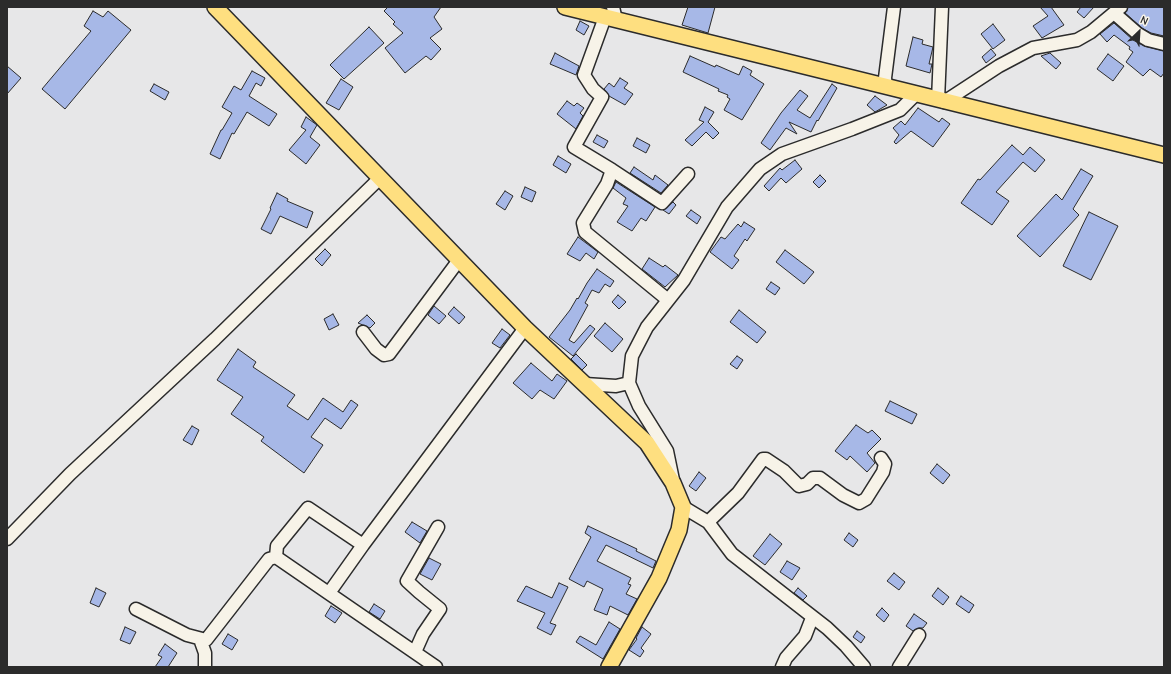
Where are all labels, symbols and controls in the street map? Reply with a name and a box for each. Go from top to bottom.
north arrow [1119,12,1159,52]
text: N [1138,13,1150,28]

